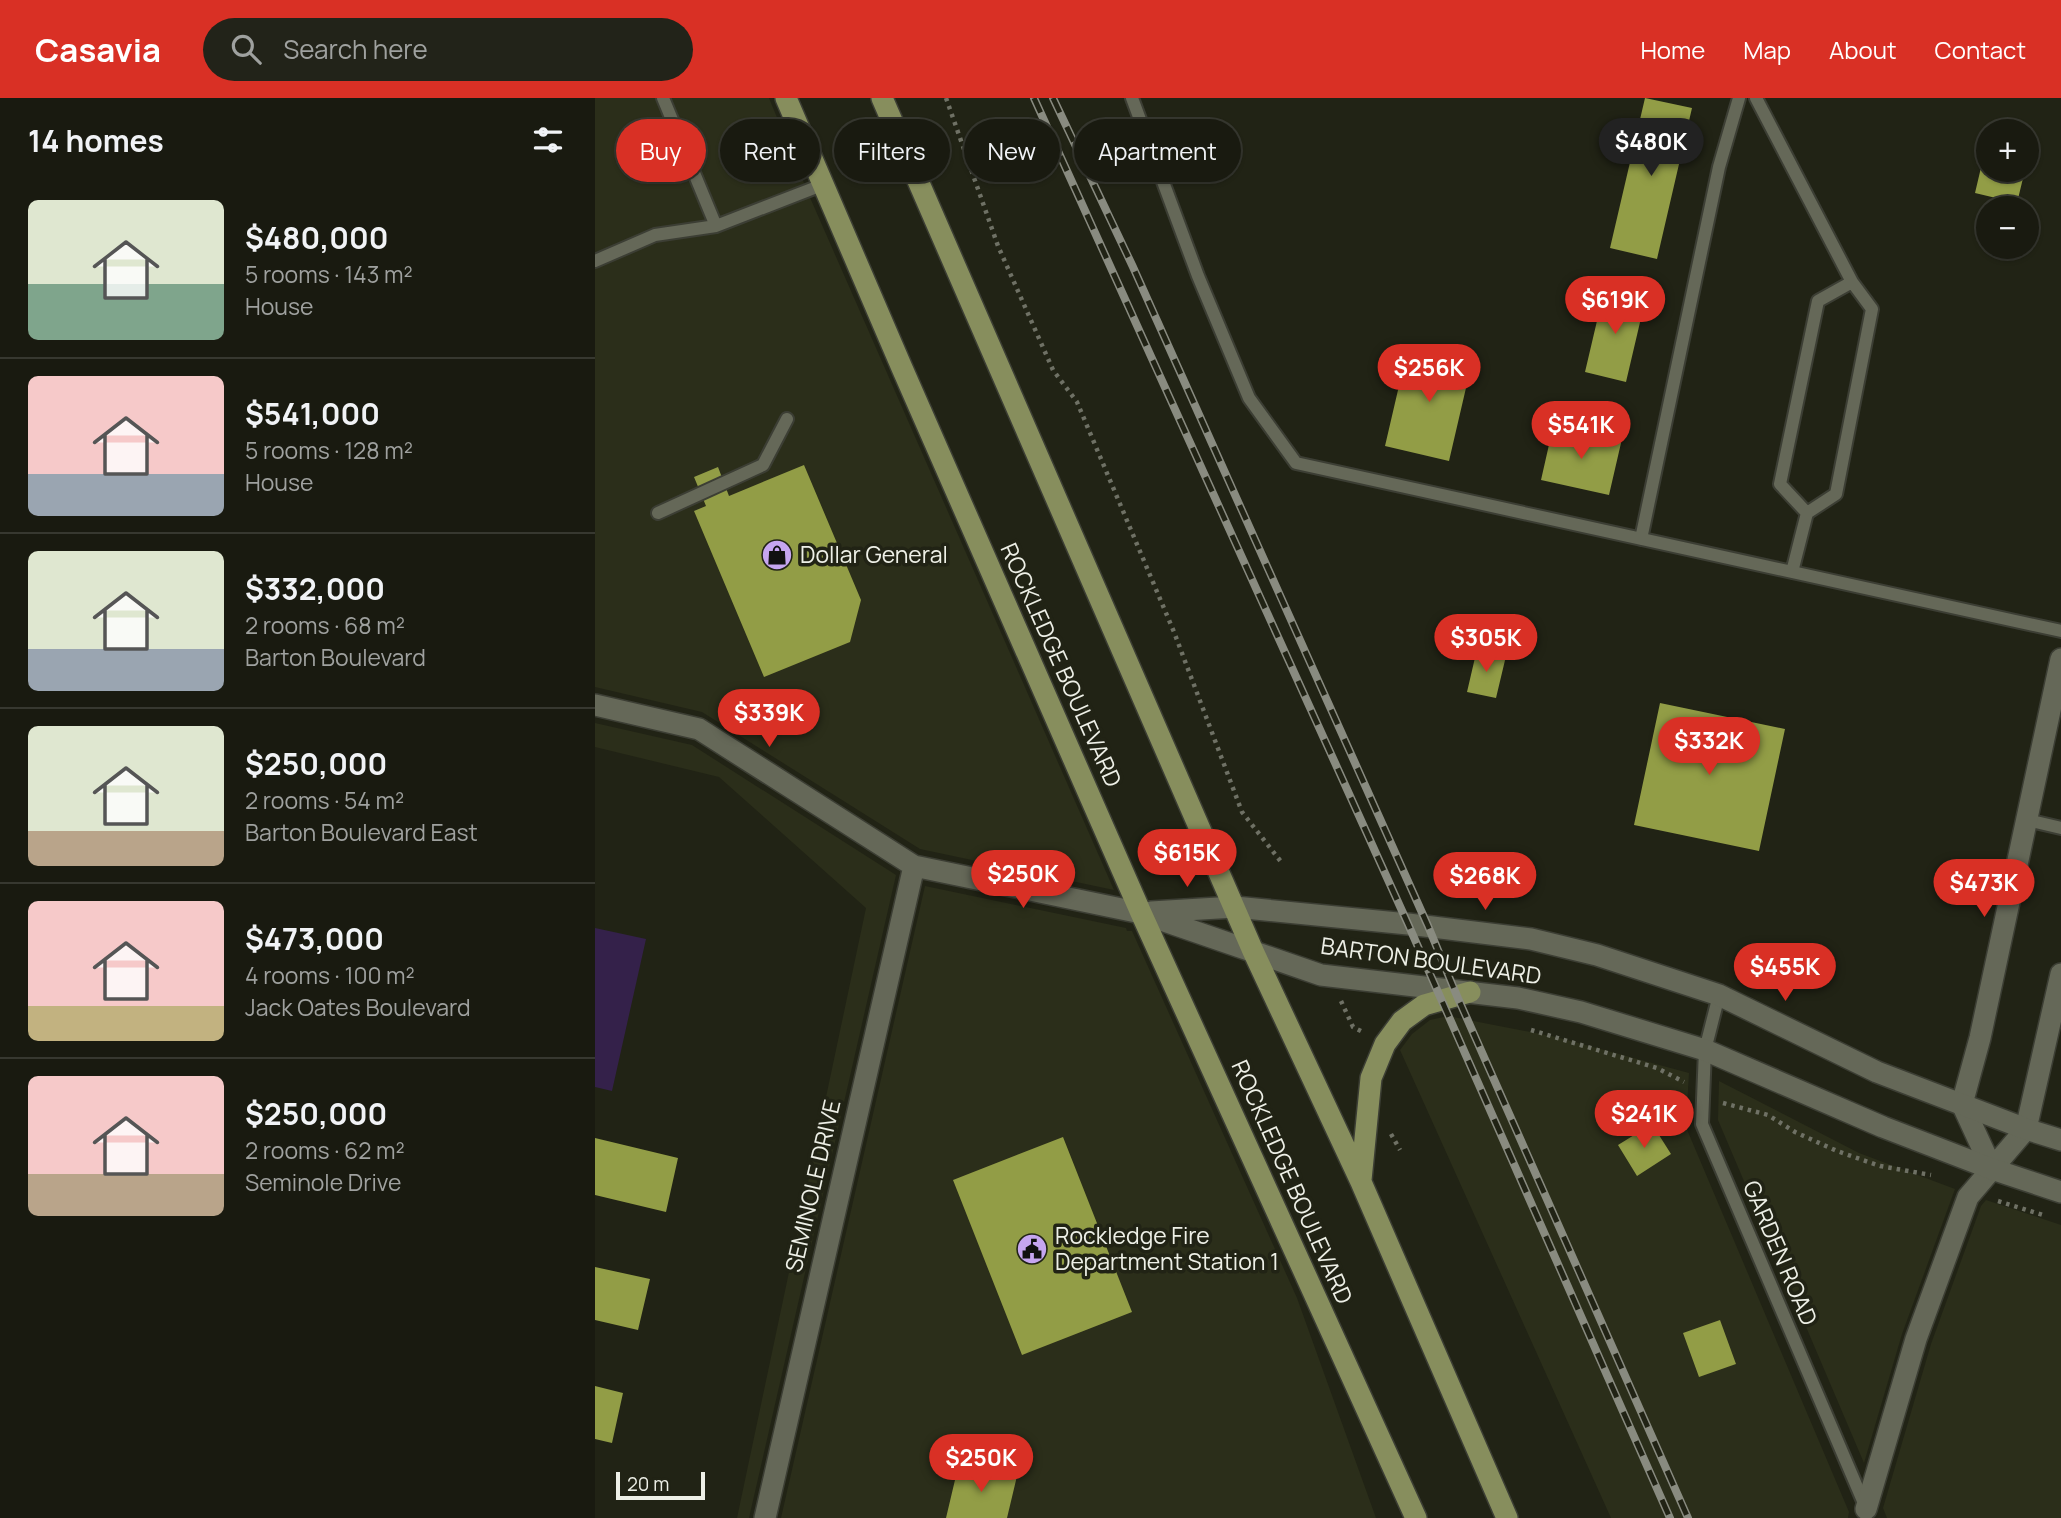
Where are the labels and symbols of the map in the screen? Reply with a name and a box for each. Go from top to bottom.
pin: $480K [1602,118,1700,178]
pin: $619K [1566,276,1664,336]
pin: $256K [1380,344,1478,404]
pin: $541K [1532,402,1630,461]
street label: ROCKLEDGE BOULEVARD [994,537,1130,792]
shop icon: Dollar General [760,538,794,572]
place label: Dollar General [800,538,948,570]
pin: $305K [1437,614,1535,674]
pin: $339K [720,690,818,749]
pin: $332K [1660,718,1758,777]
pin: $615K [1138,830,1236,889]
pin: $250K [974,850,1072,910]
pin: $268K [1436,852,1534,912]
pin: $473K [1935,860,2033,919]
street label: BARTON BOULEVARD [1319,929,1543,991]
pin: $455K [1736,944,1834,1003]
street label: ROCKLEDGE BOULEVARD [1225,1054,1361,1309]
pin: $241K [1595,1090,1693,1150]
street label: SEMINOLE DRIVE [777,1096,847,1275]
street label: GARDEN ROAD [1736,1175,1826,1330]
place label: Rockledge Fire Department Station 1 [1055,1219,1279,1277]
public building icon: Rockledge Fire Department Station 1 [1015,1232,1049,1266]
pin: $250K [932,1434,1030,1494]
scale bar [616,1469,705,1501]

